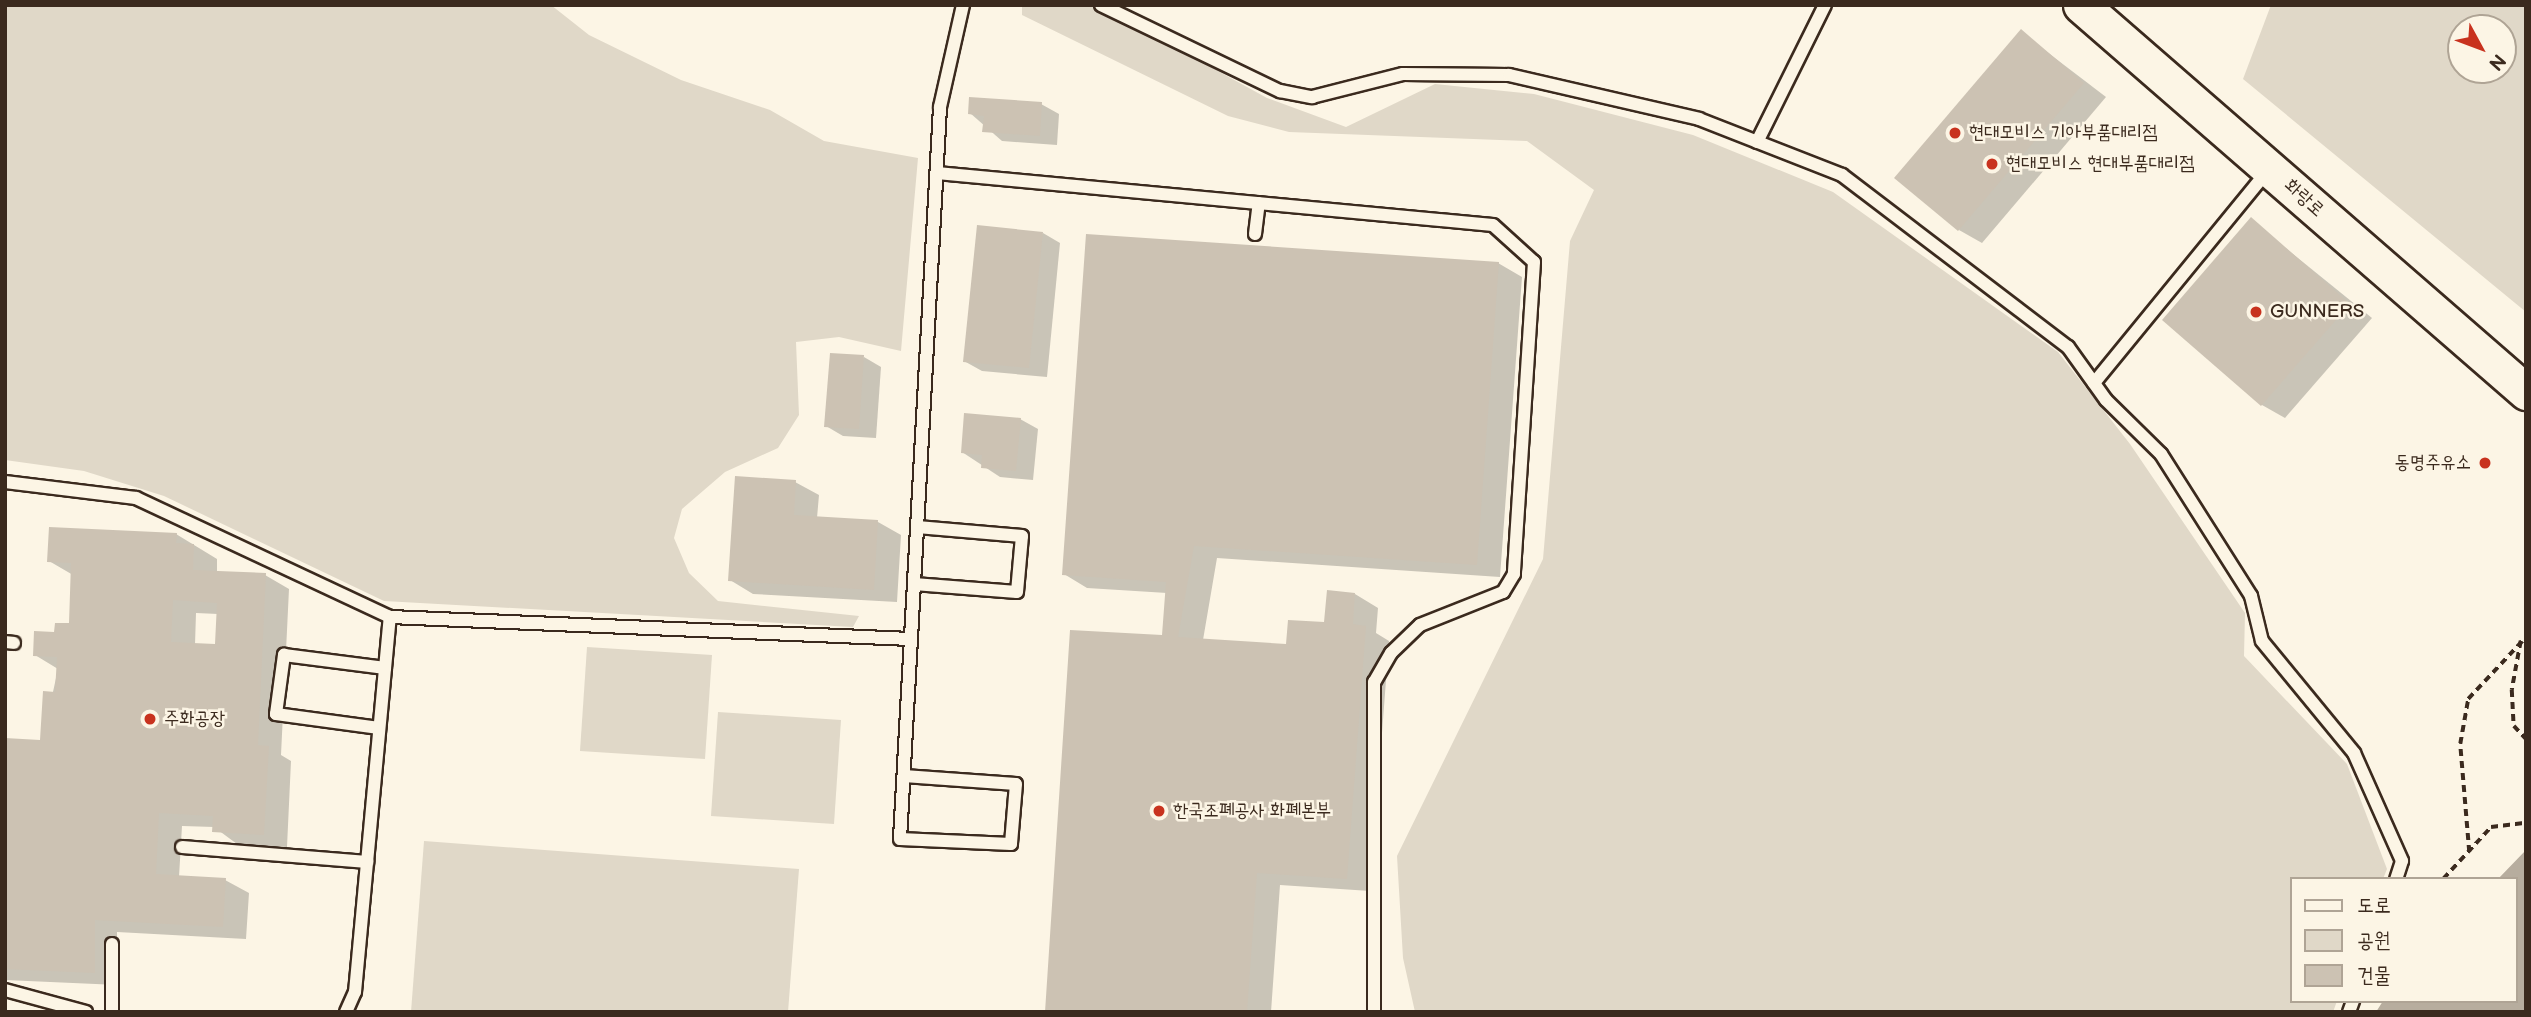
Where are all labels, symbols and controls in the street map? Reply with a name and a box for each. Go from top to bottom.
north arrow [2447,14,2517,84]
text: N [2483,49,2510,75]
place label: 현대모비스 기아부품대리점 [1969,122,2158,144]
marker: 현대모비스 기아부품대리점 [1947,125,1963,141]
place label: 현대모비스 현대부품대리점 [2006,153,2195,175]
marker: 현대모비스 현대부품대리점 [1984,156,2000,172]
street label: 화랑로 [2279,174,2329,222]
place label: GUNNERS [2270,301,2364,323]
marker: GUNNERS [2248,304,2264,320]
place label: 동명주유소 [2395,452,2471,474]
marker: 동명주유소 [2477,455,2493,471]
place label: 주화공장 [164,708,225,730]
marker: 주화공장 [142,711,158,727]
place label: 한국조폐공사 화폐본부 [1173,800,1331,822]
marker: 한국조폐공사 화폐본부 [1151,803,1167,819]
legend [2290,877,2517,1003]
text: 도로 [2357,893,2391,918]
text: 공원 [2357,928,2391,953]
text: 건물 [2357,963,2391,988]

